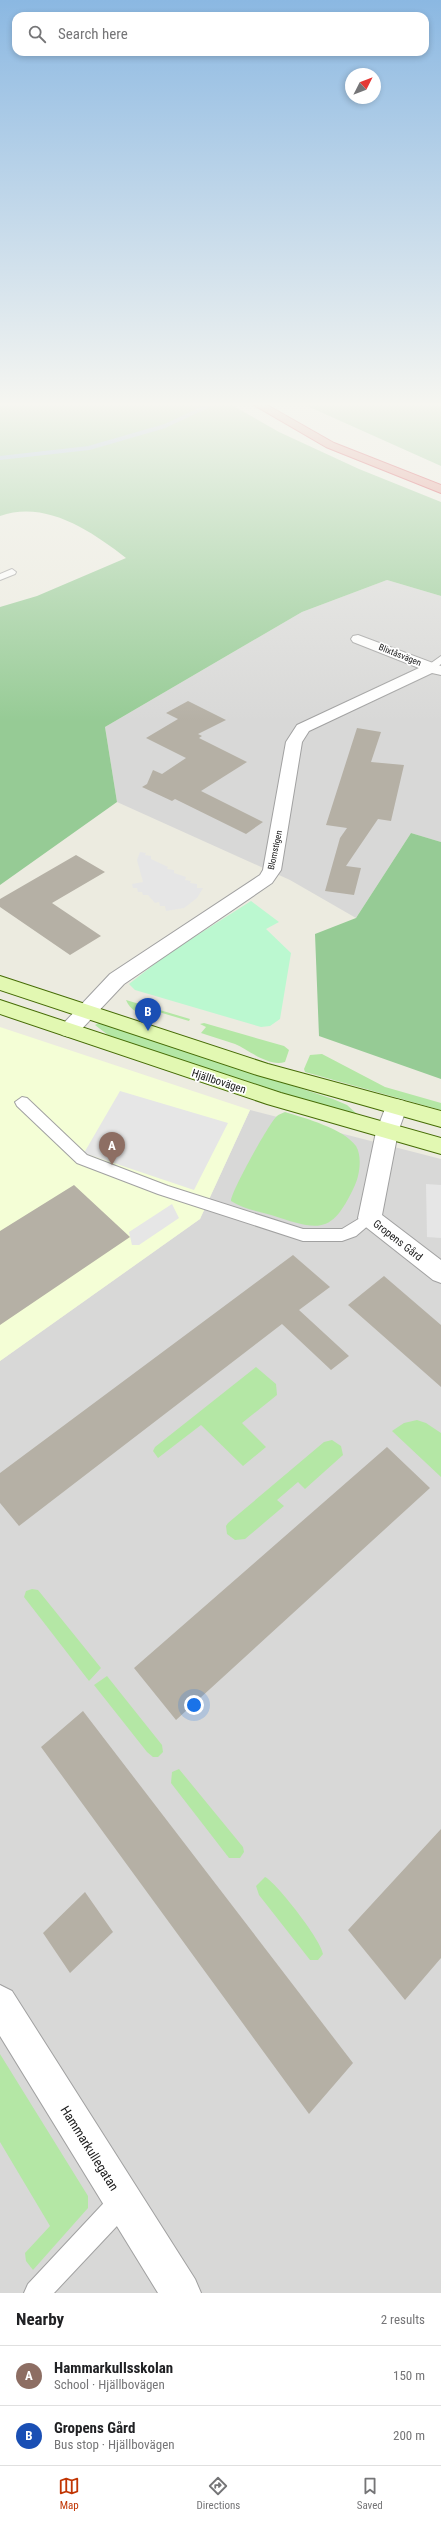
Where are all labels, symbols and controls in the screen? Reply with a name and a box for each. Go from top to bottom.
search box [12,12,429,56]
icon: search [26,23,48,45]
text: Search here [58,25,128,43]
north arrow [345,68,381,104]
street label: Blixtåsvägen [377,642,423,668]
street label: Blomstigen [266,829,284,871]
pin: B [135,998,161,1031]
street label: Hjällbovägen [190,1067,248,1096]
pin: A [99,1132,125,1165]
street label: Gropens Gård [370,1217,425,1264]
your location [184,1695,204,1715]
street label: Hammarkullegatan [57,2103,122,2193]
text: Nearby [16,2309,64,2329]
text: 2 results [381,2312,425,2327]
text: Hammarkullsskolan [54,2359,173,2377]
text: A [25,2368,33,2383]
text: 150 m [393,2368,425,2383]
text: School · Hjällbovägen [54,2377,165,2392]
text: Gropens Gård [54,2419,135,2437]
text: B [25,2428,33,2443]
text: 200 m [393,2428,425,2443]
text: Bus stop · Hjällbovägen [54,2437,175,2452]
tab: Map [58,2475,80,2512]
tab: Directions [196,2475,240,2512]
tab: Saved [357,2475,383,2512]

